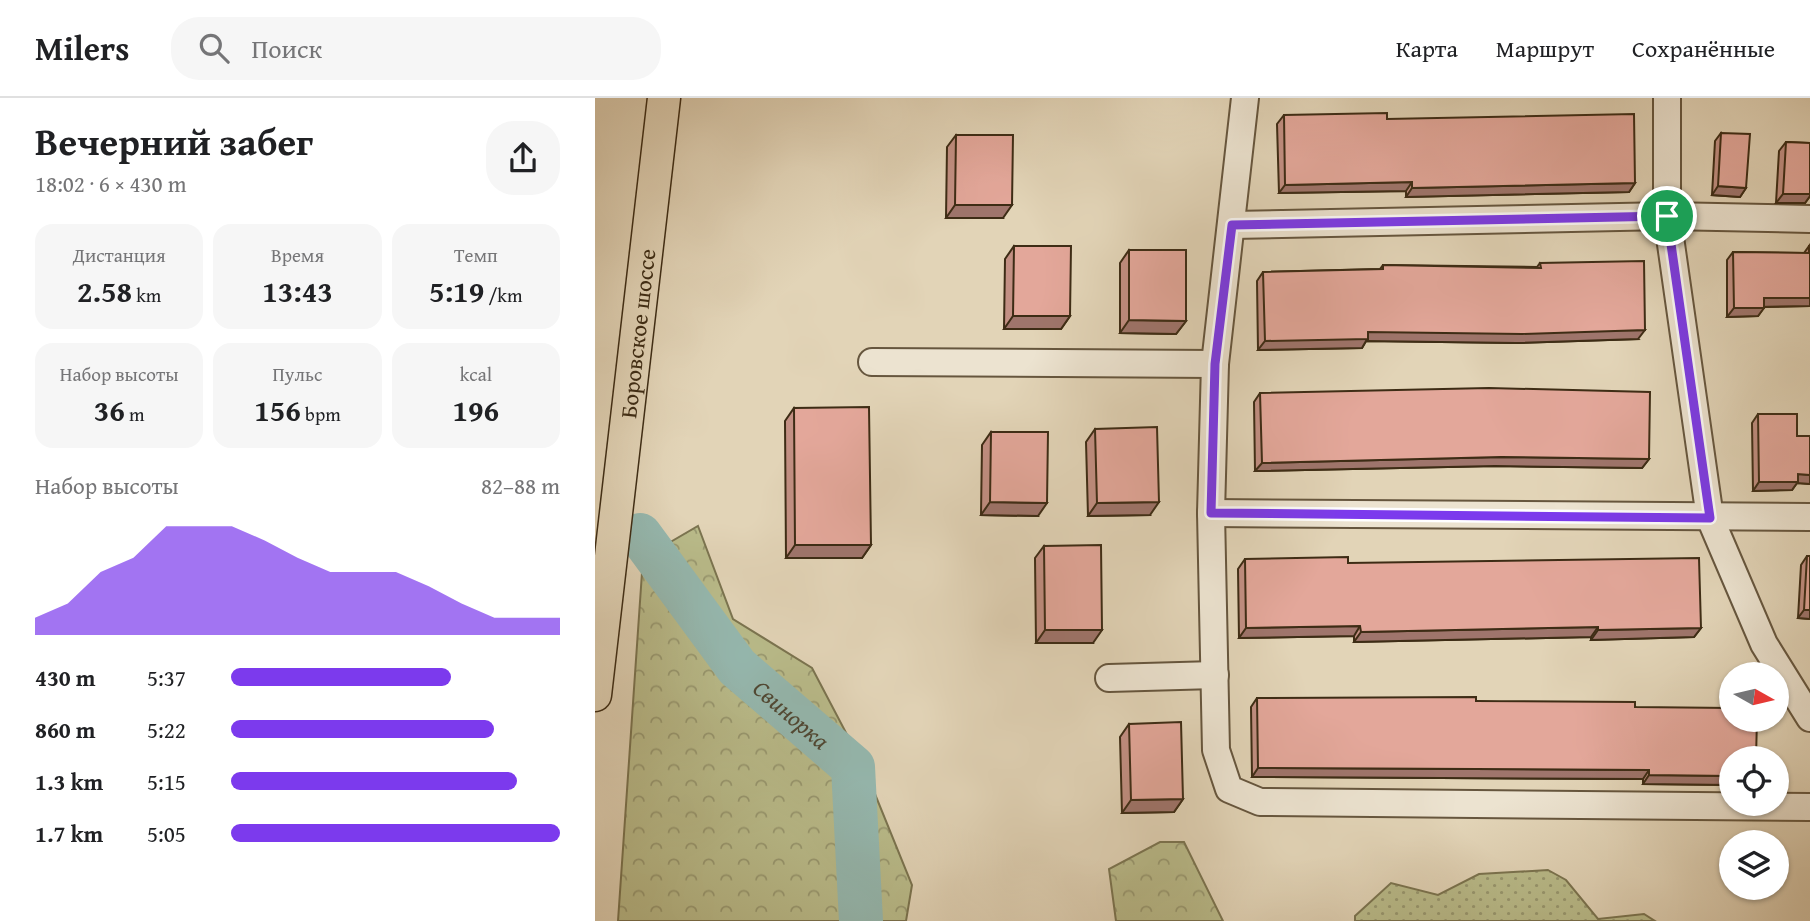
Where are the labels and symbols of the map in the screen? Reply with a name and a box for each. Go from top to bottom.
pin [1637,186,1697,246]
street label: Боровское шоссе [611,247,663,420]
north arrow [1719,662,1789,732]
water label: Свинорка [746,671,838,757]

